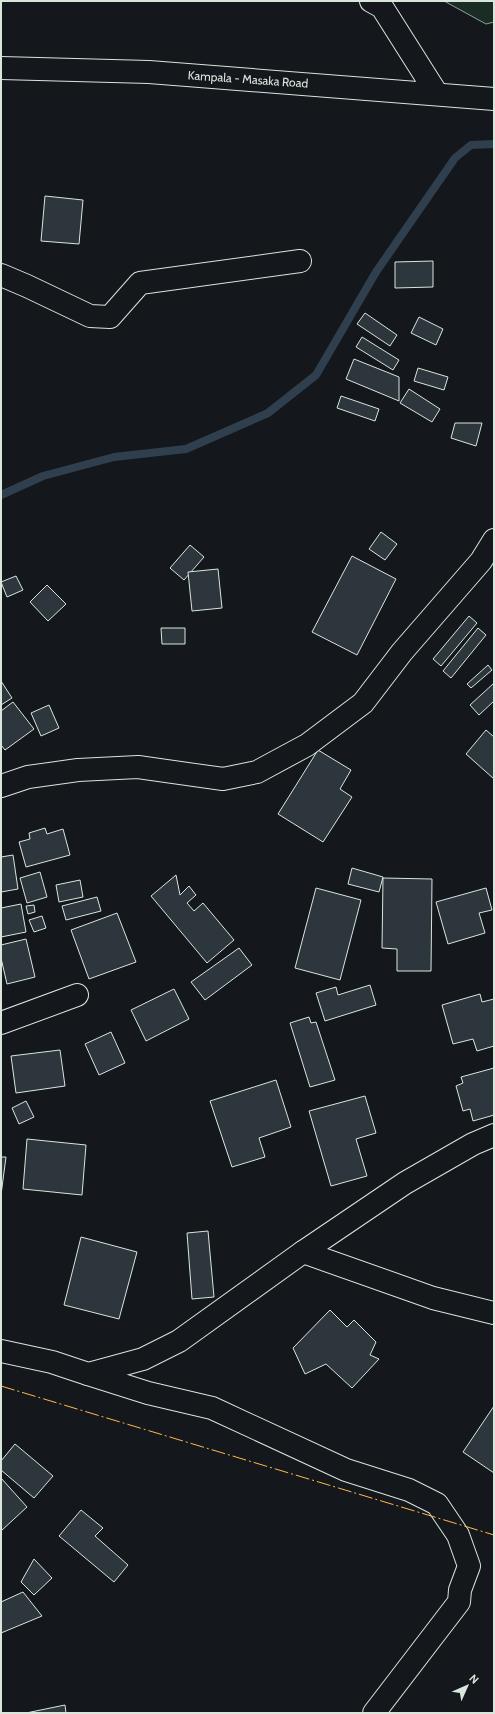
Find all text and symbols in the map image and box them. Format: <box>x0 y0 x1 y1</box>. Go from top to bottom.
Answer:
street label: Kampala - Masaka Road <box>187 67 309 91</box>
north arrow <box>447 1666 487 1706</box>
text: N <box>466 1671 482 1687</box>

